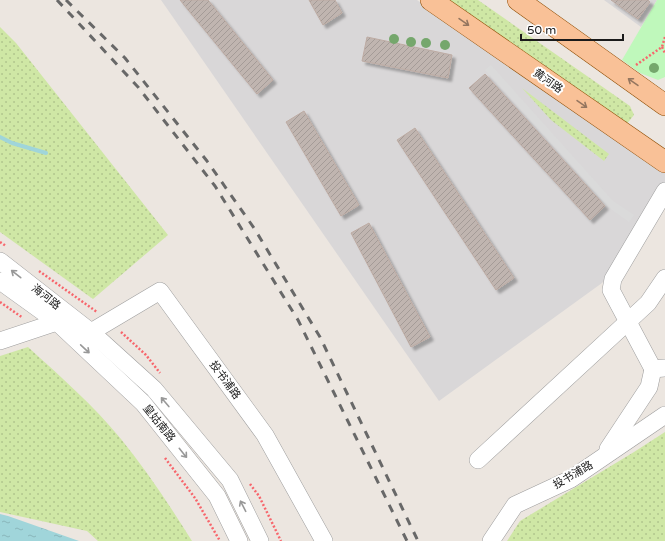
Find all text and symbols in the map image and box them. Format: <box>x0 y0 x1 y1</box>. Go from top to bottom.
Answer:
scale bar <box>521 16 623 42</box>
one-way arrow <box>458 18 469 26</box>
text: 50 m <box>527 23 556 37</box>
street label: 黄河路 <box>531 66 565 96</box>
one-way arrow <box>628 78 639 86</box>
one-way arrow <box>576 100 587 108</box>
one-way arrow <box>11 269 22 278</box>
street label: 海河路 <box>29 282 63 312</box>
one-way arrow <box>80 344 90 353</box>
street label: 投书浦路 <box>207 358 243 402</box>
one-way arrow <box>161 397 170 408</box>
street label: 皇姑南路 <box>140 402 178 444</box>
one-way arrow <box>179 448 188 459</box>
street label: 投书浦路 <box>551 458 595 492</box>
one-way arrow <box>239 500 246 512</box>

